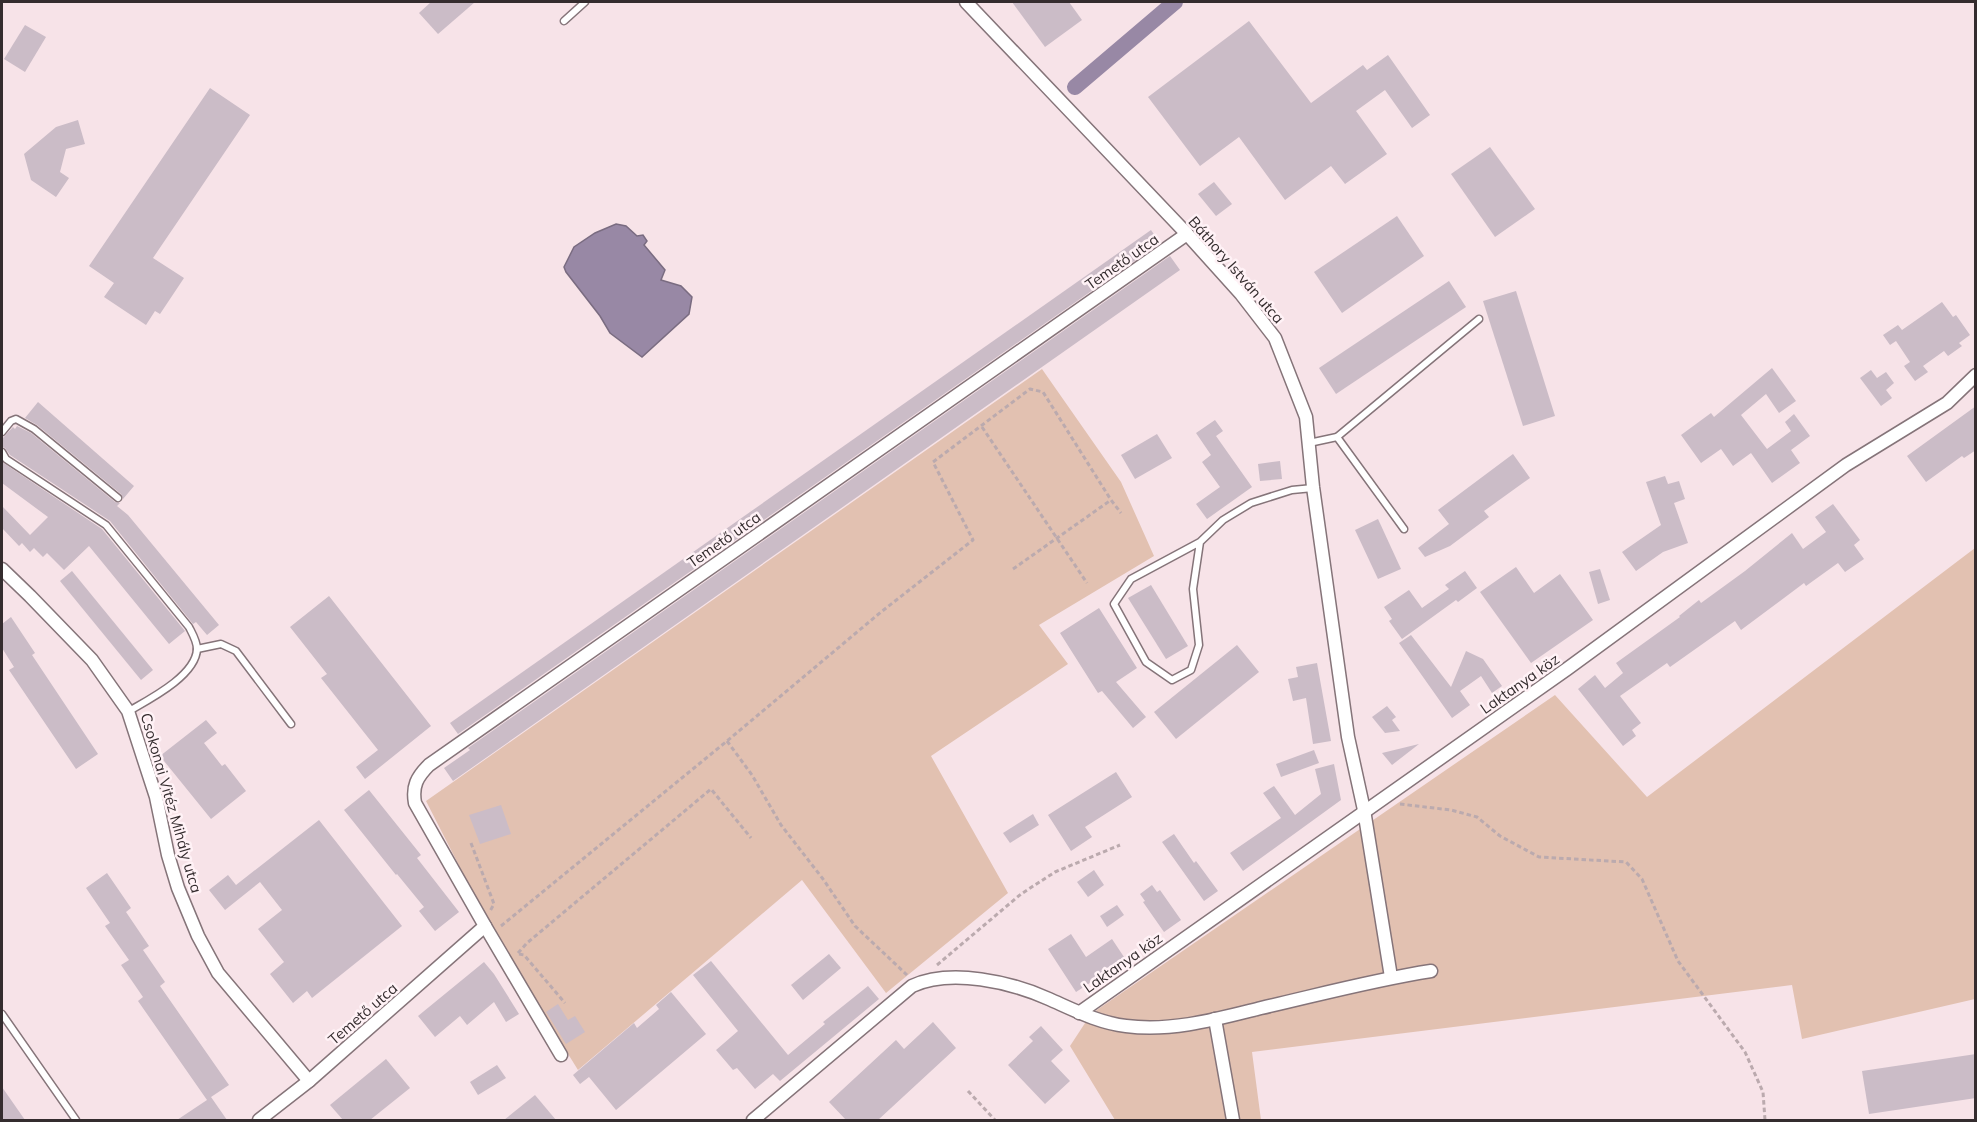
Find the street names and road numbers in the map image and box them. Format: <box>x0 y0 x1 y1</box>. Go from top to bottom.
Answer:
street label: Báthory István utca <box>1185 212 1288 327</box>
street label: Temető utca <box>1081 229 1162 294</box>
street label: Temető utca <box>683 507 764 572</box>
street label: Laktanya köz <box>1477 649 1563 718</box>
street label: Csokonai Vitéz Mihály utca <box>137 711 206 895</box>
street label: Laktanya köz <box>1080 928 1166 997</box>
street label: Temető utca <box>324 978 401 1049</box>

